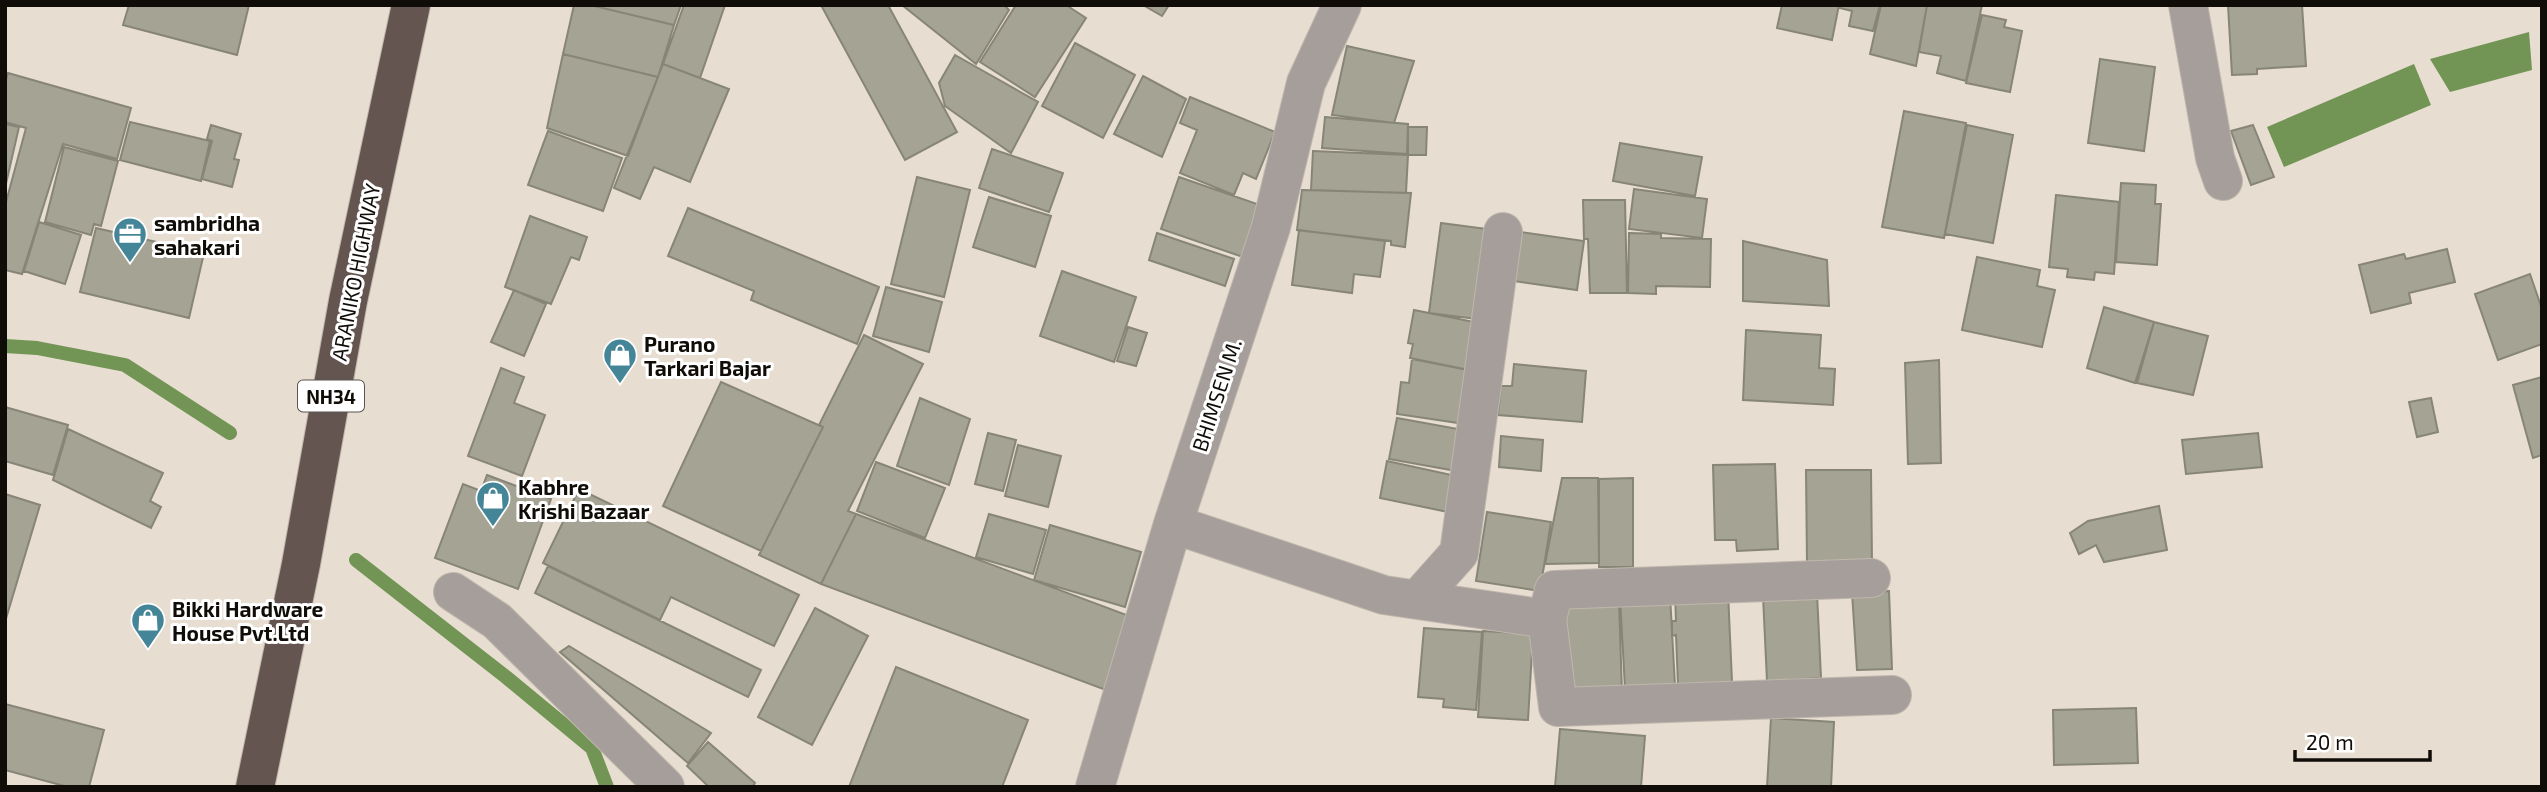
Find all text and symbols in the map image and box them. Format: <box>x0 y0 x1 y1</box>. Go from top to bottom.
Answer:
street label: ARANIKO HIGHWAY <box>326 181 384 363</box>
place label: sambridha sahakari <box>154 210 260 259</box>
office icon: sambridha sahakari <box>111 215 149 264</box>
place label: Purano Tarkari Bajar <box>644 331 771 380</box>
street label: BHIMSEN M. <box>1186 335 1246 455</box>
shop icon: Purano Tarkari Bajar <box>601 336 639 385</box>
road number: NH34 <box>298 380 364 412</box>
place label: Kabhre Krishi Bazaar <box>518 474 650 523</box>
shop icon: Kabhre Krishi Bazaar <box>474 479 512 528</box>
place label: Bikki Hardware House Pvt.Ltd <box>172 596 323 645</box>
shop icon: Bikki Hardware House Pvt.Ltd <box>129 601 167 650</box>
scale bar <box>2295 718 2430 762</box>
text: 20 m <box>2306 729 2354 754</box>

